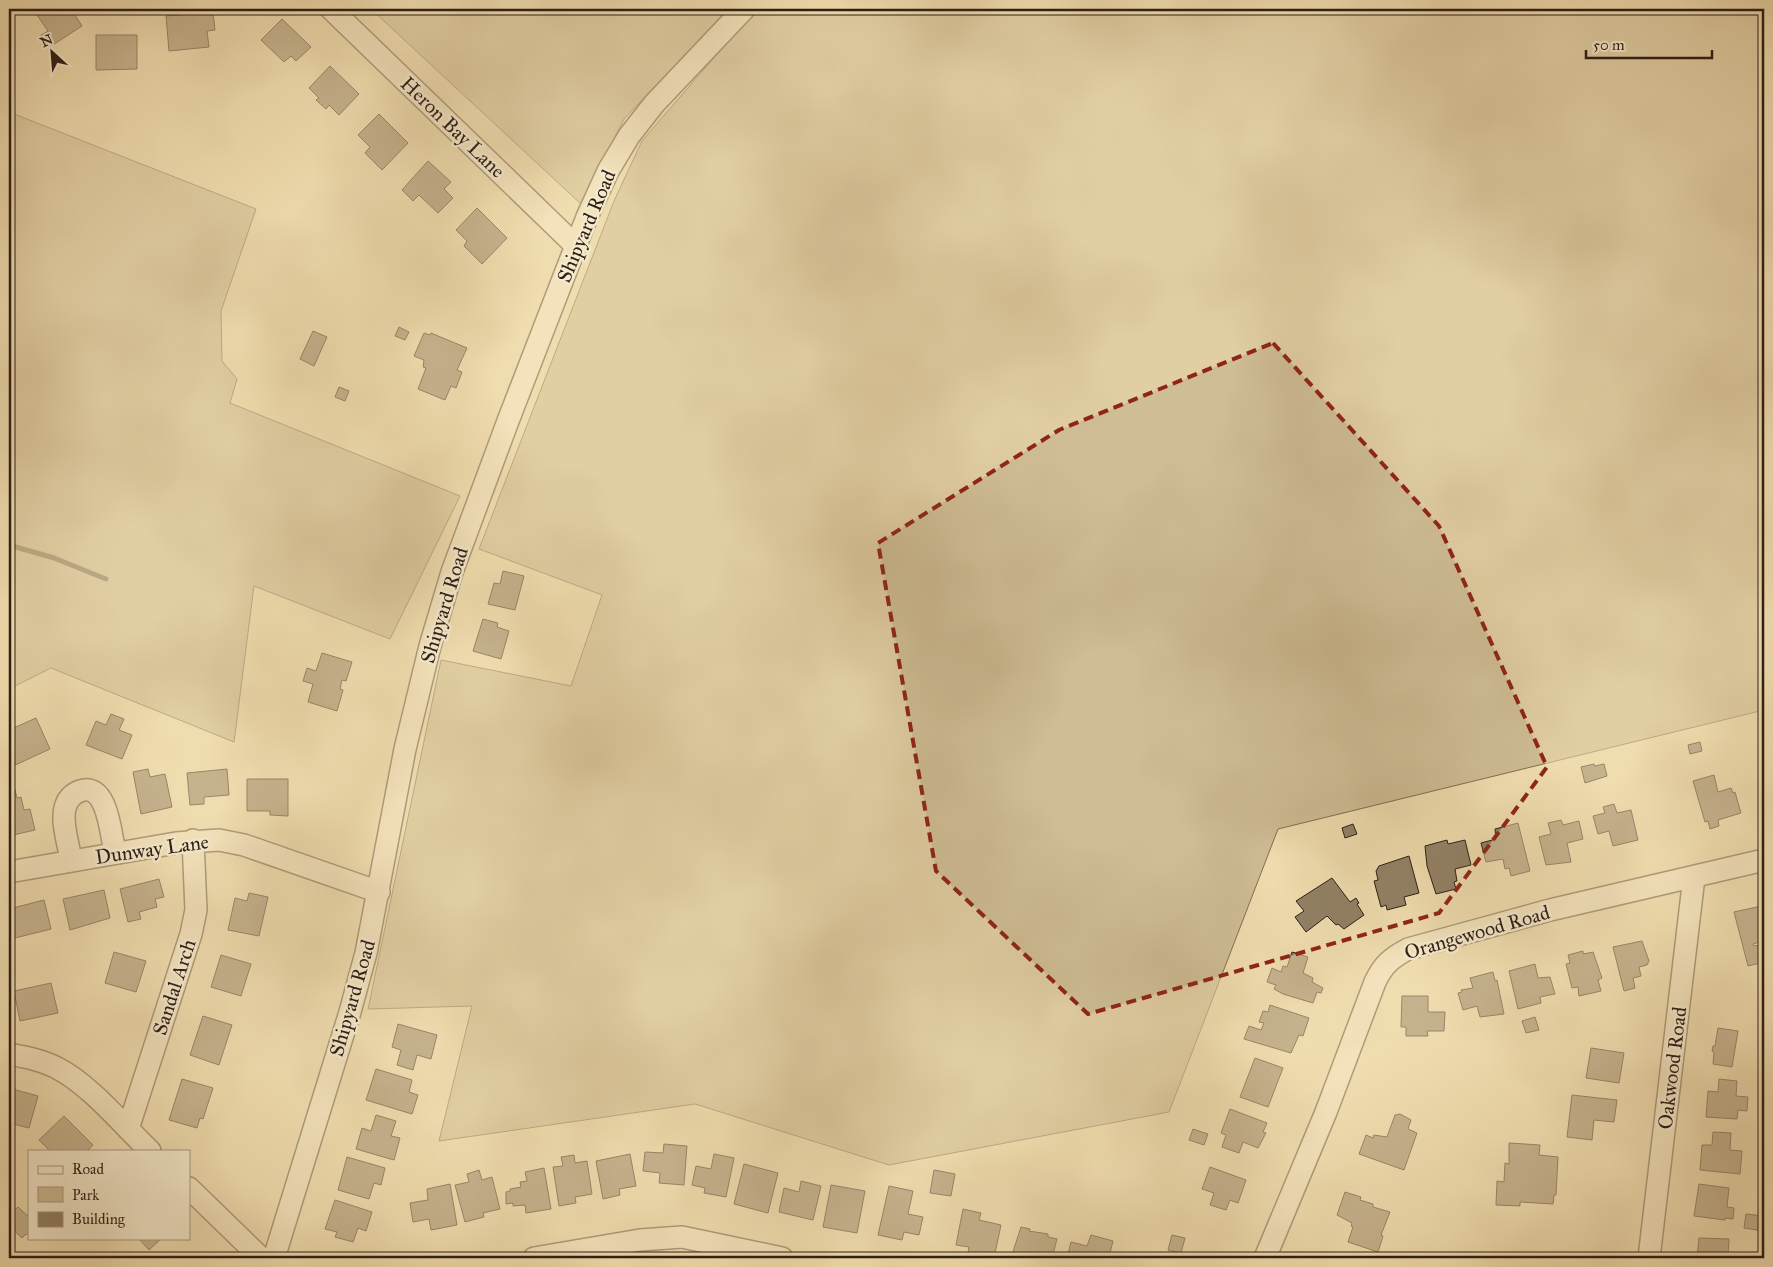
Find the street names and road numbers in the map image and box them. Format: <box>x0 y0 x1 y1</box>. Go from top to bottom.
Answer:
street label: Heron Bay Lane <box>396 71 510 183</box>
street label: Shipyard Road <box>551 166 621 286</box>
street label: Shipyard Road <box>415 544 473 666</box>
street label: Dunway Lane <box>94 829 210 869</box>
street label: Orangewood Road <box>1402 900 1553 965</box>
street label: Sandal Arch <box>147 936 201 1038</box>
street label: Shipyard Road <box>324 937 380 1059</box>
street label: Oakwood Road <box>1653 1005 1691 1131</box>

